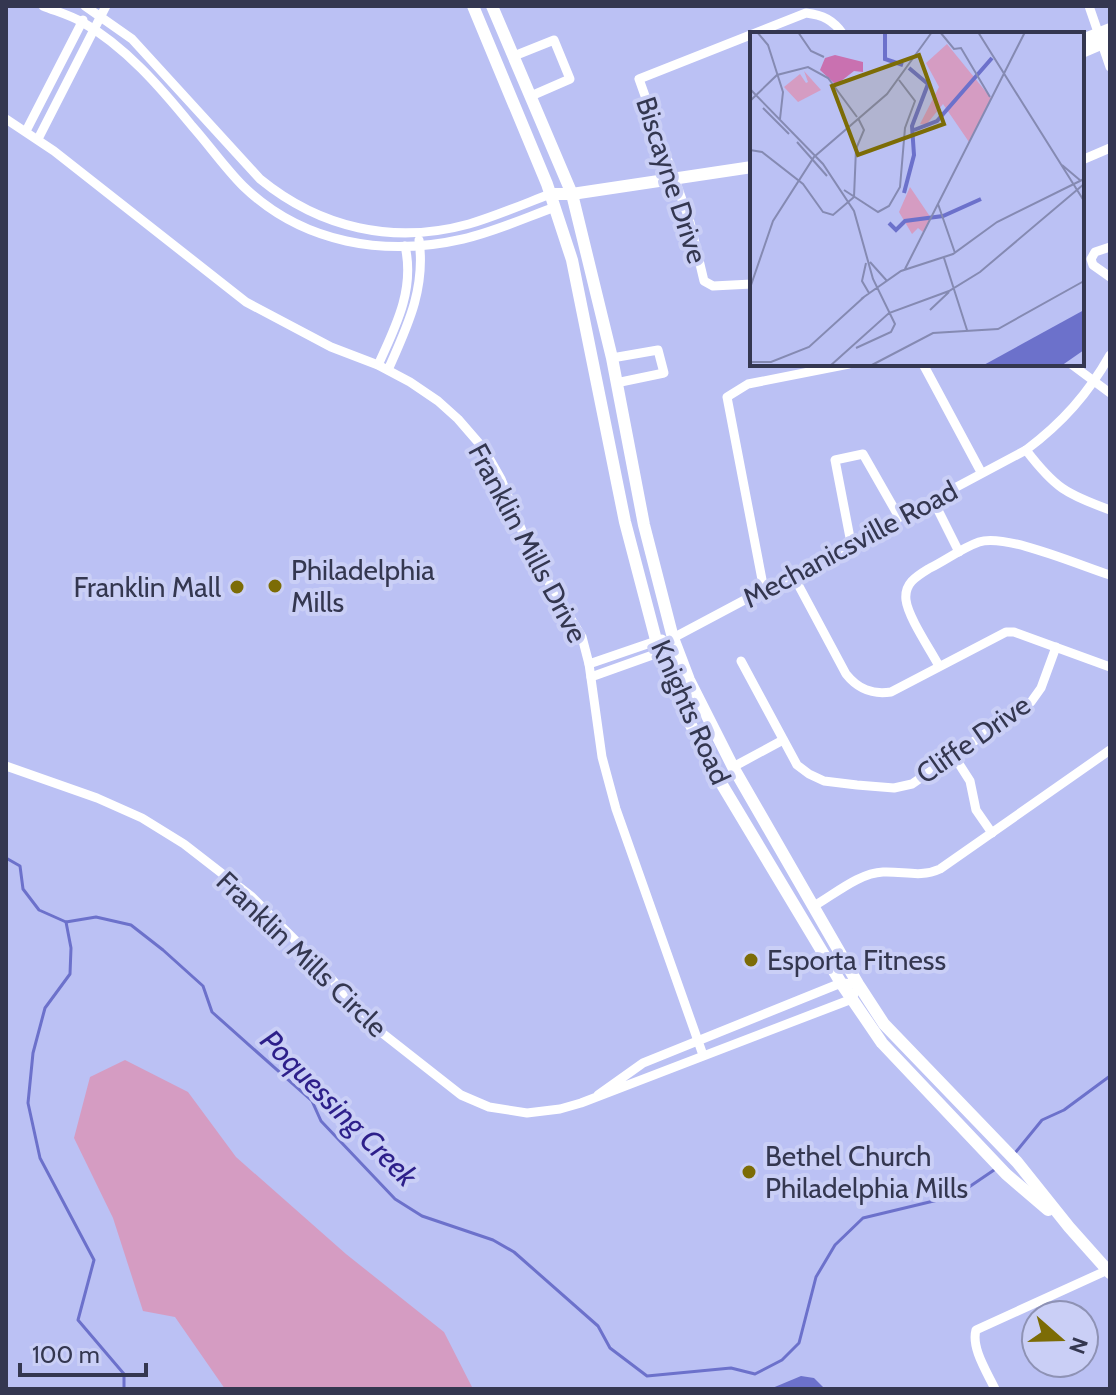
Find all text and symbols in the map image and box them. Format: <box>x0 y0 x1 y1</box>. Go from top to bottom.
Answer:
inset map <box>750 32 1084 366</box>
street label: Biscayne Drive <box>629 93 715 267</box>
street label: Franklin Mills Drive <box>461 438 595 648</box>
street label: Mechanicsville Road <box>737 473 963 615</box>
place label: Philadelphia Mills <box>291 553 435 619</box>
place label: Franklin Mall <box>74 570 221 604</box>
marker: Philadelphia Mills <box>266 577 284 595</box>
marker: Franklin Mall <box>228 578 246 596</box>
street label: Knights Road <box>644 635 738 789</box>
street label: Cliffe Drive <box>909 687 1037 791</box>
street label: Franklin Mills Circle <box>210 864 394 1044</box>
place label: Esporta Fitness <box>767 943 946 977</box>
marker: Esporta Fitness <box>742 951 760 969</box>
water label: Poquessing Creek <box>253 1022 426 1195</box>
place label: Bethel Church Philadelphia Mills <box>765 1139 968 1205</box>
marker: Bethel Church Philadelphia Mills <box>740 1163 758 1181</box>
north arrow <box>1020 1299 1100 1379</box>
scale bar <box>20 1327 146 1377</box>
text: N <box>1063 1334 1094 1358</box>
text: 100 m <box>32 1340 100 1369</box>

